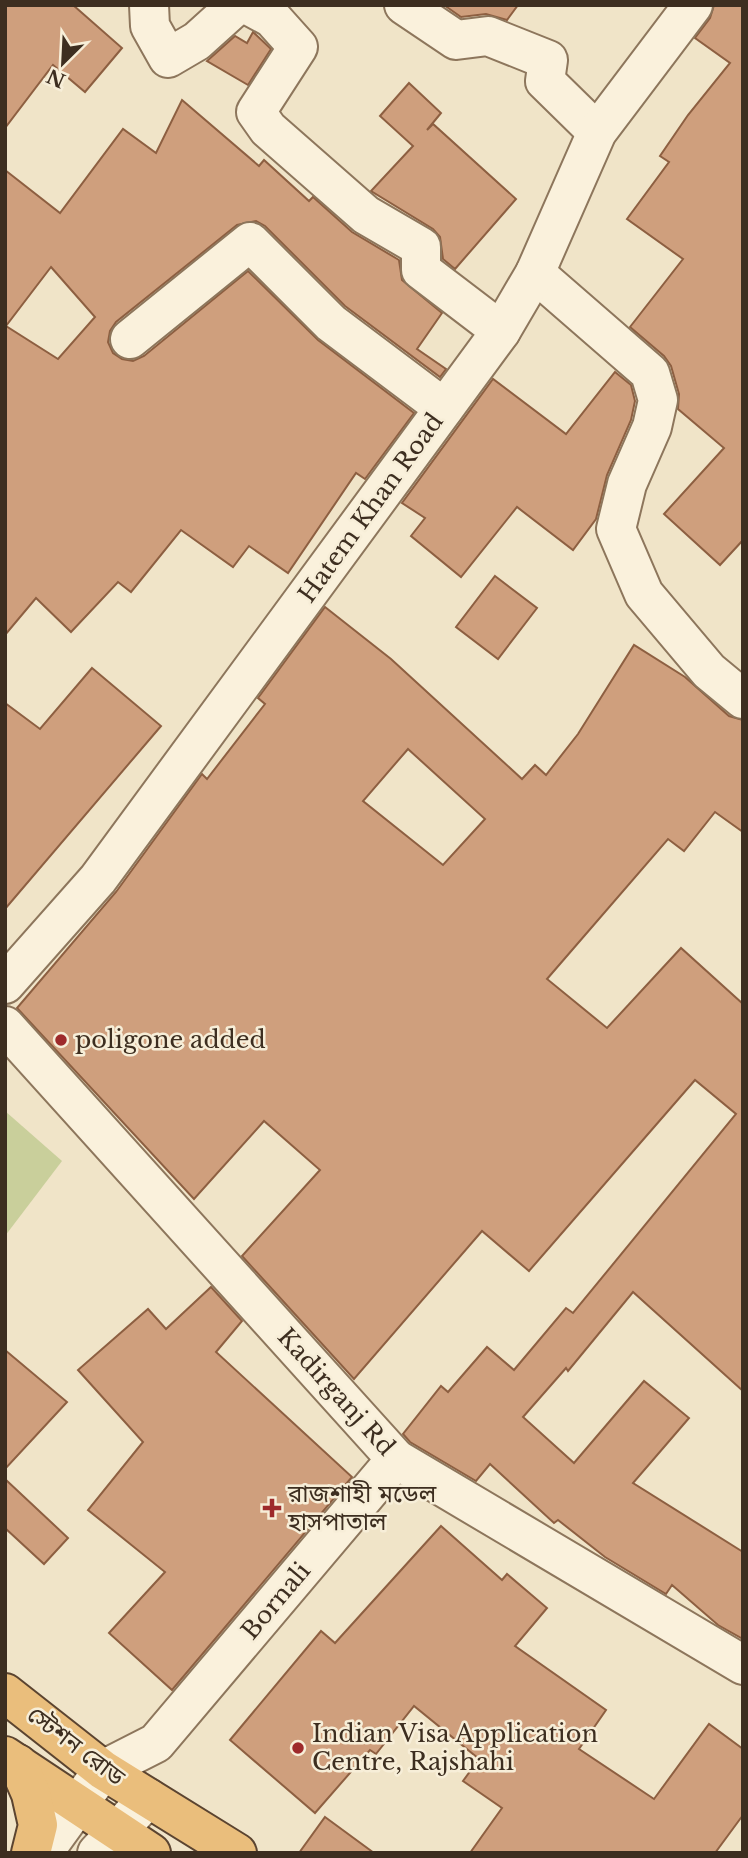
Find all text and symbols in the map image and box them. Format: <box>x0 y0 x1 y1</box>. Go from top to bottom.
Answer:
north arrow <box>28 28 98 98</box>
text: N <box>43 64 69 92</box>
street label: Hatem Khan Road <box>292 407 449 608</box>
place label: poligone added <box>75 1025 266 1054</box>
marker: poligone added <box>53 1032 69 1048</box>
street label: Kadirganj Rd <box>272 1322 401 1461</box>
place label: রাজশাহী মডেল হাসপাতাল <box>287 1479 437 1536</box>
marker: রাজশাহী মডেল হাসপাতাল <box>262 1498 282 1518</box>
street label: Bornali <box>235 1556 316 1645</box>
street label: স্টেশন রোড <box>22 1700 131 1792</box>
place label: Indian Visa Application Centre, Rajshahi <box>312 1719 598 1776</box>
marker: Indian Visa Application Centre, Rajshahi <box>290 1740 306 1756</box>

